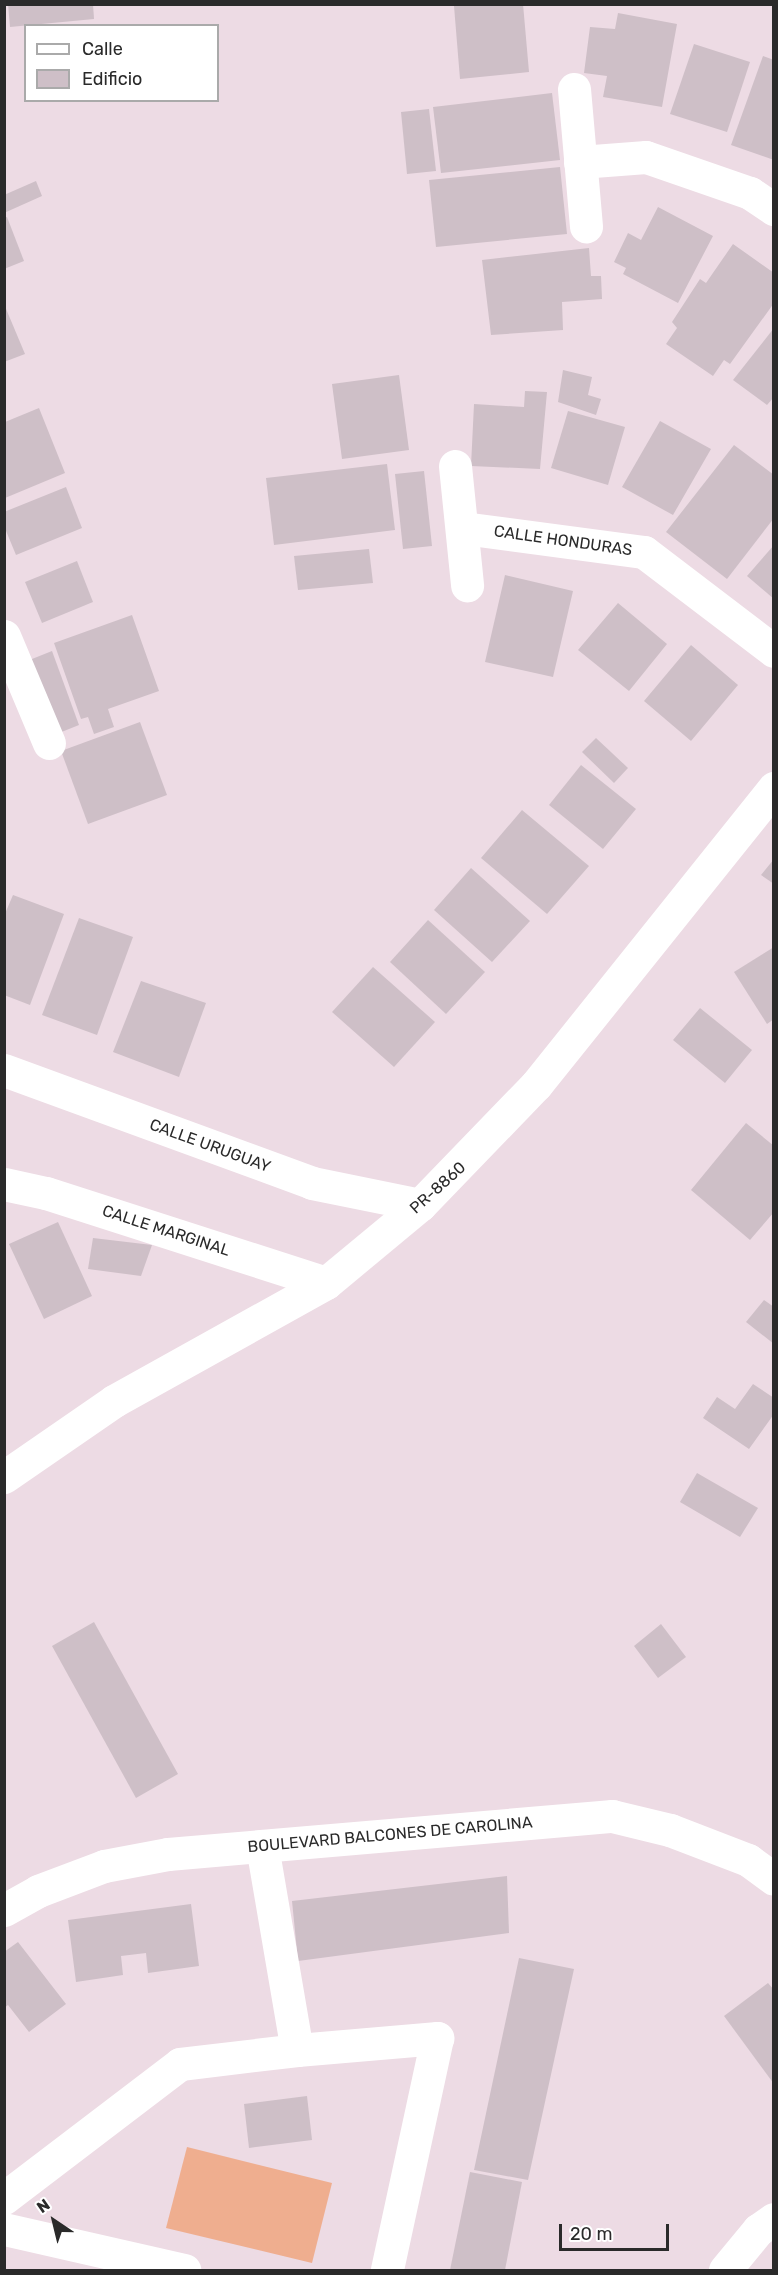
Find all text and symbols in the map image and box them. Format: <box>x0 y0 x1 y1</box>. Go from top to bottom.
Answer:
legend <box>24 24 219 102</box>
text: Calle <box>82 38 123 60</box>
text: Edificio <box>82 68 142 90</box>
street label: CALLE HONDURAS <box>493 522 633 560</box>
street label: CALLE URUGUAY <box>147 1115 273 1177</box>
street label: PR-8860 <box>406 1158 470 1218</box>
street label: CALLE MARGINAL <box>100 1201 232 1261</box>
street label: BOULEVARD BALCONES DE CAROLINA <box>247 1813 533 1857</box>
north arrow <box>24 2191 84 2251</box>
text: N <box>33 2195 54 2217</box>
scale bar <box>562 2212 672 2250</box>
text: 20 m <box>570 2223 612 2245</box>

